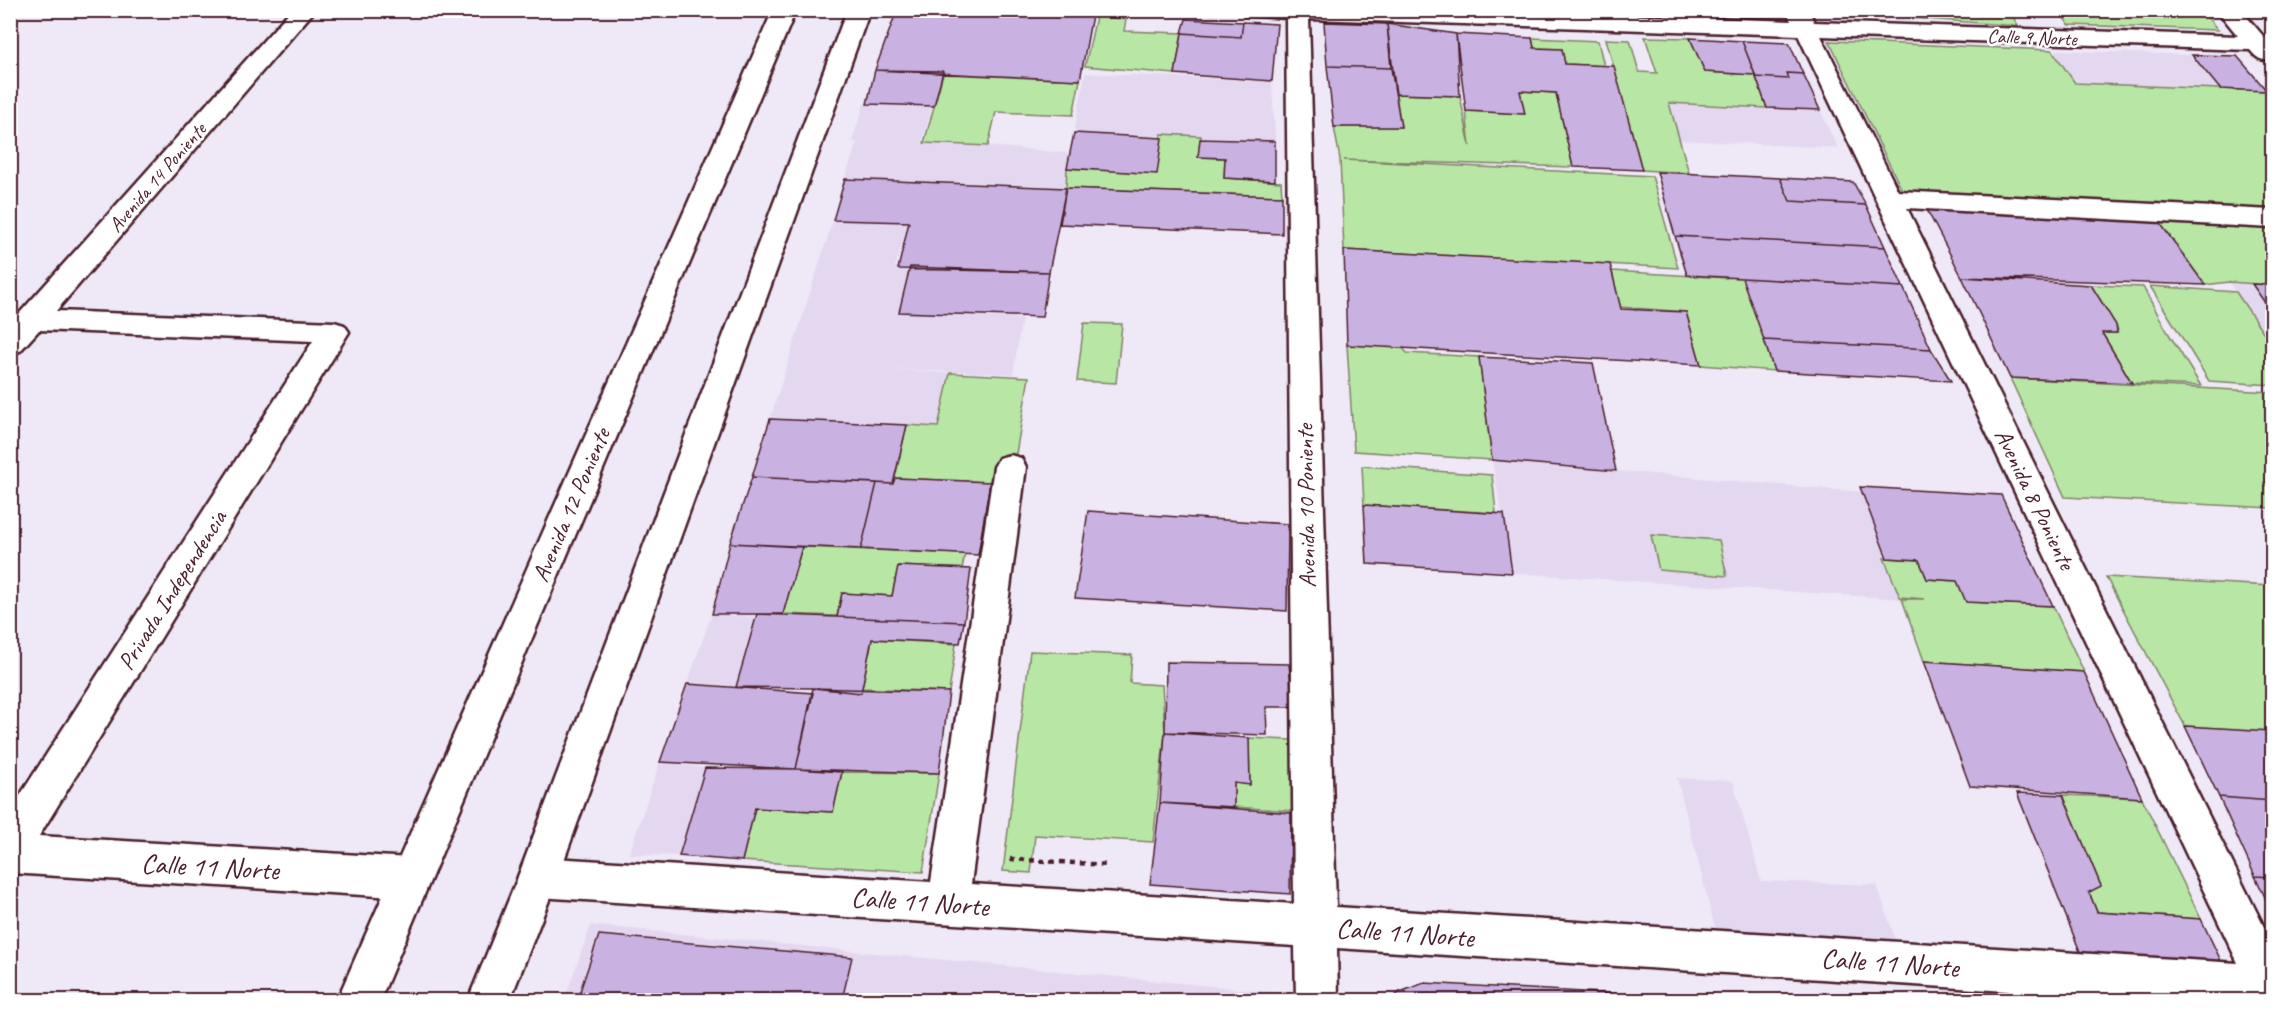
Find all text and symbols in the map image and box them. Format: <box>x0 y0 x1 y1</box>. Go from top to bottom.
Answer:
street label: Calle 9 Norte <box>1987 23 2079 52</box>
street label: Avenida 14 Poniente <box>103 116 213 237</box>
street label: Avenida 12 Poniente <box>525 422 618 586</box>
street label: Avenida 10 Poniente <box>1290 422 1322 588</box>
street label: Avenida 8 Poniente <box>1988 424 2083 576</box>
street label: Privada Independencia <box>111 503 234 675</box>
street label: Calle 11 Norte <box>140 845 282 888</box>
street label: Calle 11 Norte <box>850 879 992 924</box>
street label: Calle 11 Norte <box>1335 910 1477 955</box>
street label: Calle 11 Norte <box>1820 940 1962 985</box>

